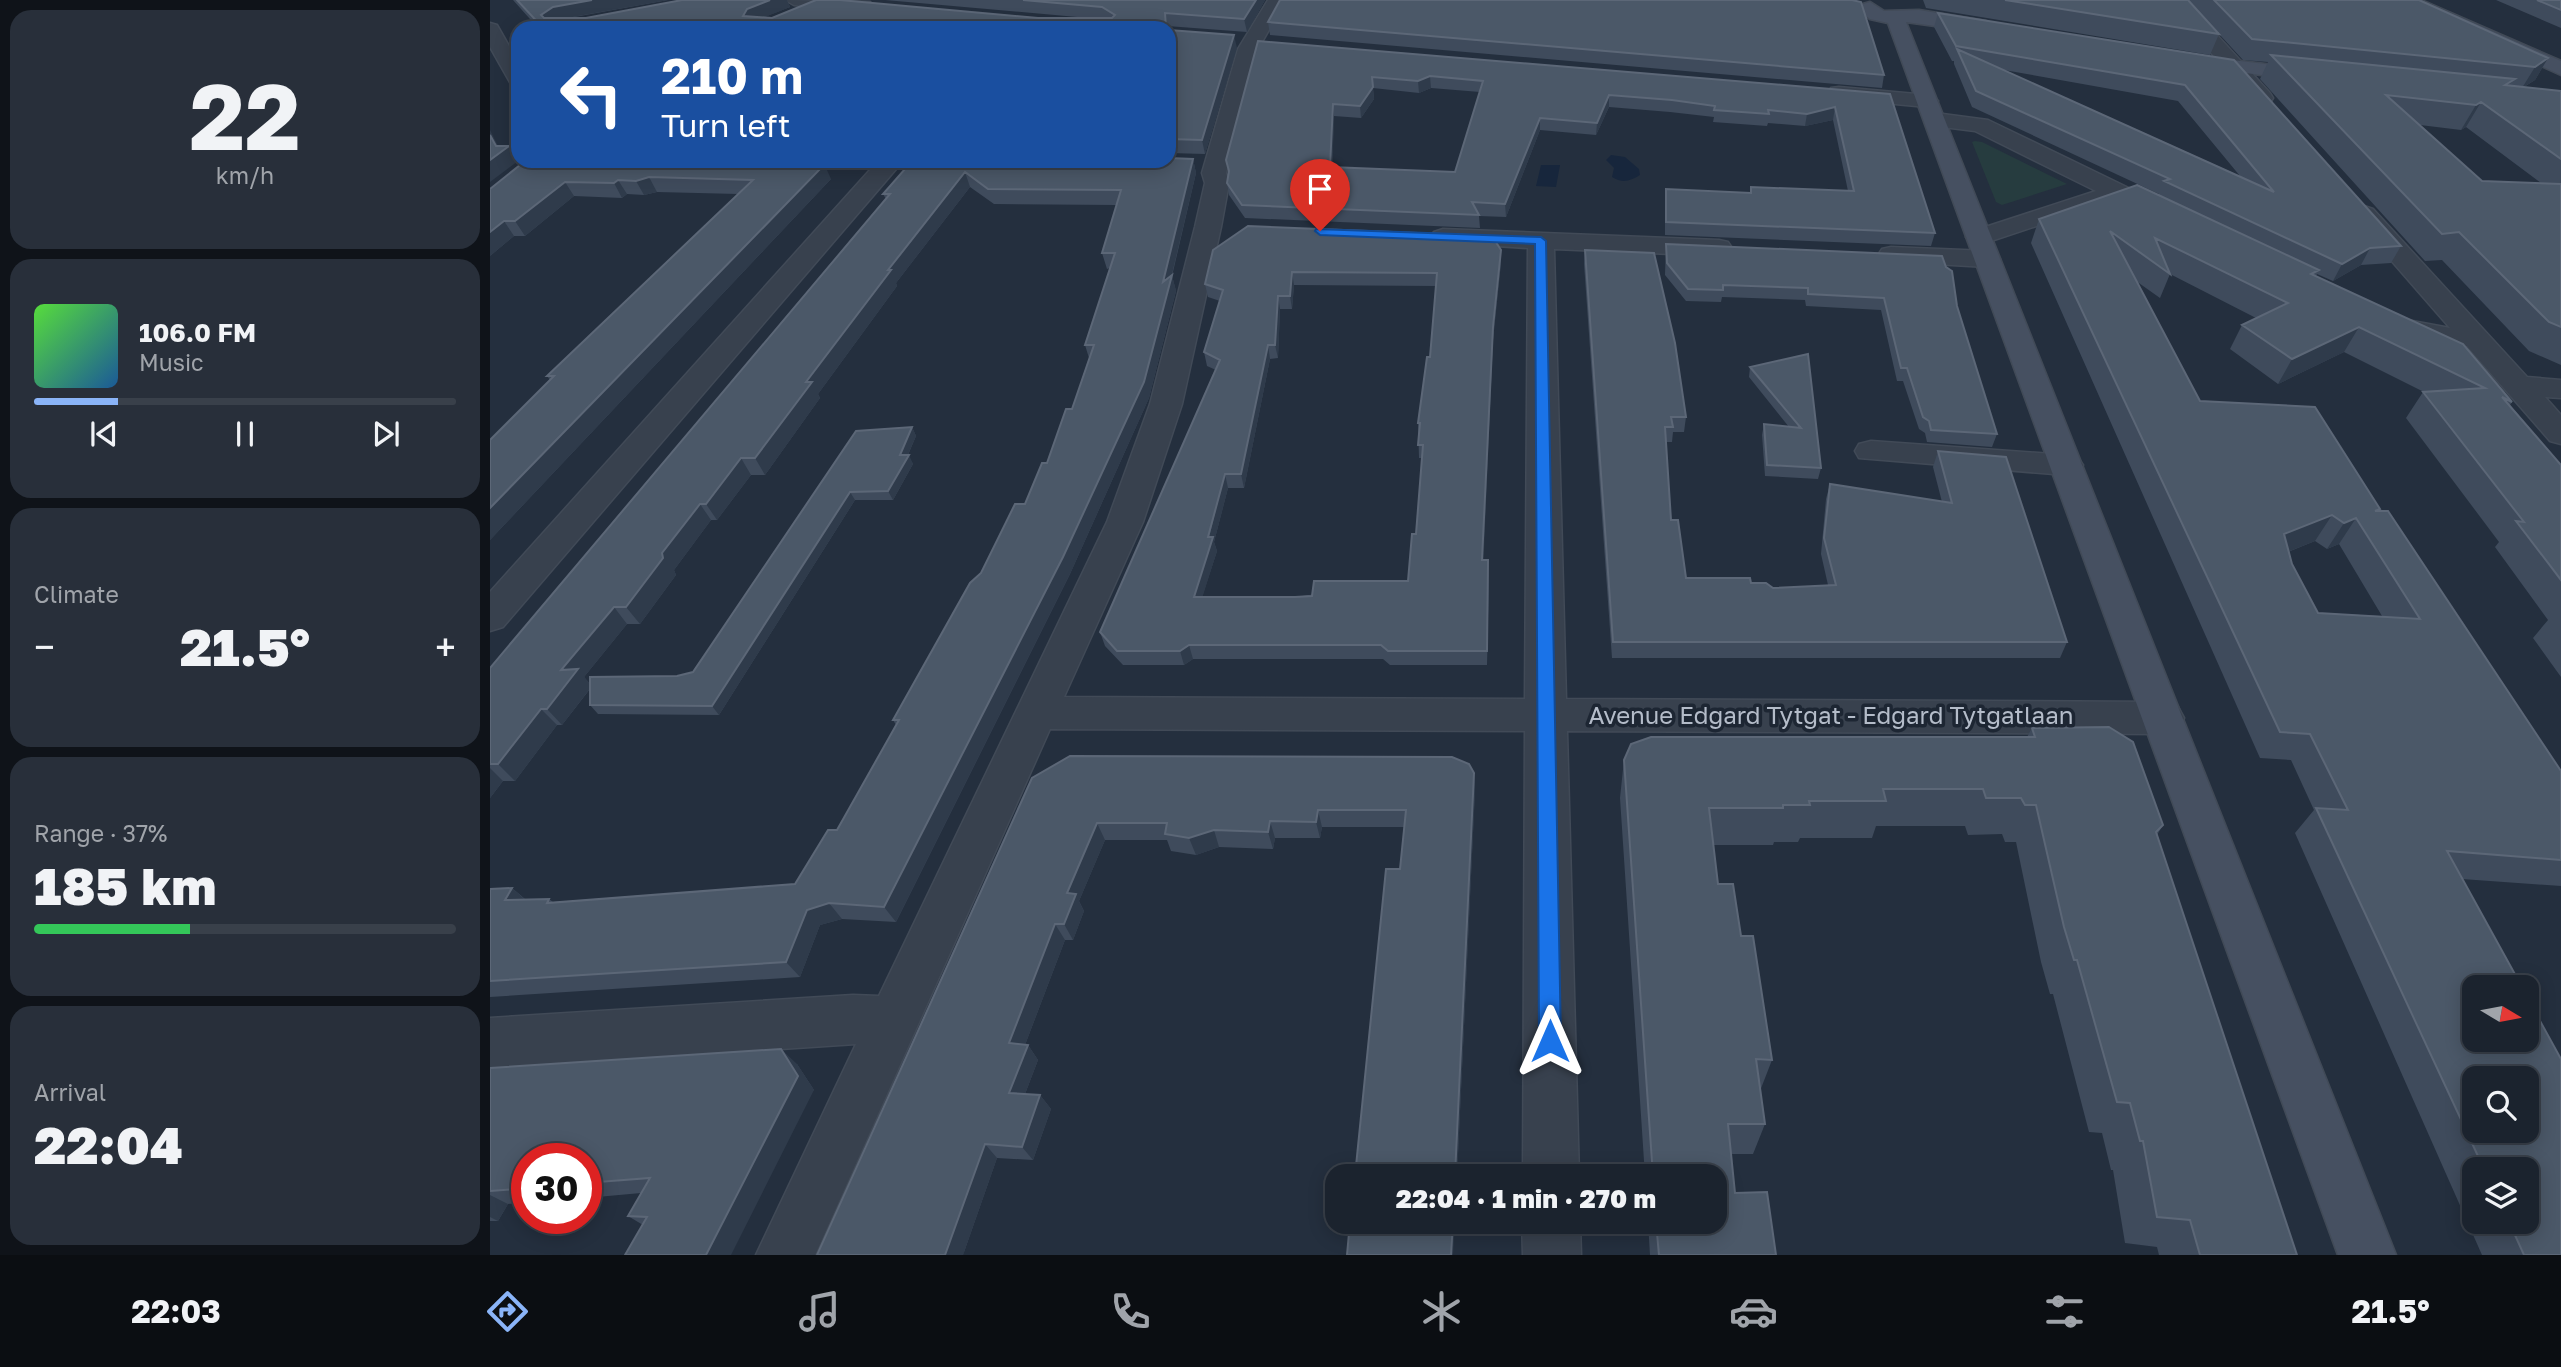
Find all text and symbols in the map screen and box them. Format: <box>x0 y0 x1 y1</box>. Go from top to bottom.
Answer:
text: 210 m <box>661 46 803 105</box>
icon: left <box>546 49 637 140</box>
text: 22 <box>189 61 301 170</box>
text: Turn left <box>661 106 790 144</box>
pin <box>1290 159 1350 231</box>
text: km/h <box>216 161 274 189</box>
icon: arrive <box>1301 170 1339 208</box>
text: 106.0 FM <box>139 317 256 348</box>
text: Music <box>139 348 204 376</box>
icon: previous <box>85 415 123 453</box>
icon: pause <box>226 415 264 453</box>
icon: next <box>367 415 405 453</box>
text: Climate <box>34 580 119 608</box>
text: 21.5° <box>180 615 310 677</box>
text: − <box>34 624 55 669</box>
text: + <box>435 624 456 669</box>
street label: Avenue Edgard Tytgat - Edgard Tytgatlaan <box>1589 700 2073 729</box>
text: Range · 37% <box>34 819 167 847</box>
text: 185 km <box>34 854 217 916</box>
north arrow <box>2462 975 2539 1052</box>
map controls <box>2462 975 2539 1234</box>
position arrow <box>1513 1004 1587 1078</box>
button: search <box>2462 1066 2539 1143</box>
text: Arrival <box>34 1078 106 1106</box>
text: 22:04 <box>34 1113 183 1175</box>
speed limit sign: 30 <box>511 1143 602 1234</box>
button: layers <box>2462 1157 2539 1234</box>
text: 22:04 · 1 min · 270 m <box>1396 1183 1656 1214</box>
icon: directions <box>483 1287 532 1336</box>
icon: music <box>795 1287 844 1336</box>
icon: phone <box>1106 1287 1155 1336</box>
icon: climate <box>1417 1287 1466 1336</box>
icon: car <box>1729 1287 1778 1336</box>
icon: filters <box>2040 1287 2089 1336</box>
text: 22:03 <box>131 1292 221 1330</box>
text: 21.5° <box>2352 1292 2430 1330</box>

